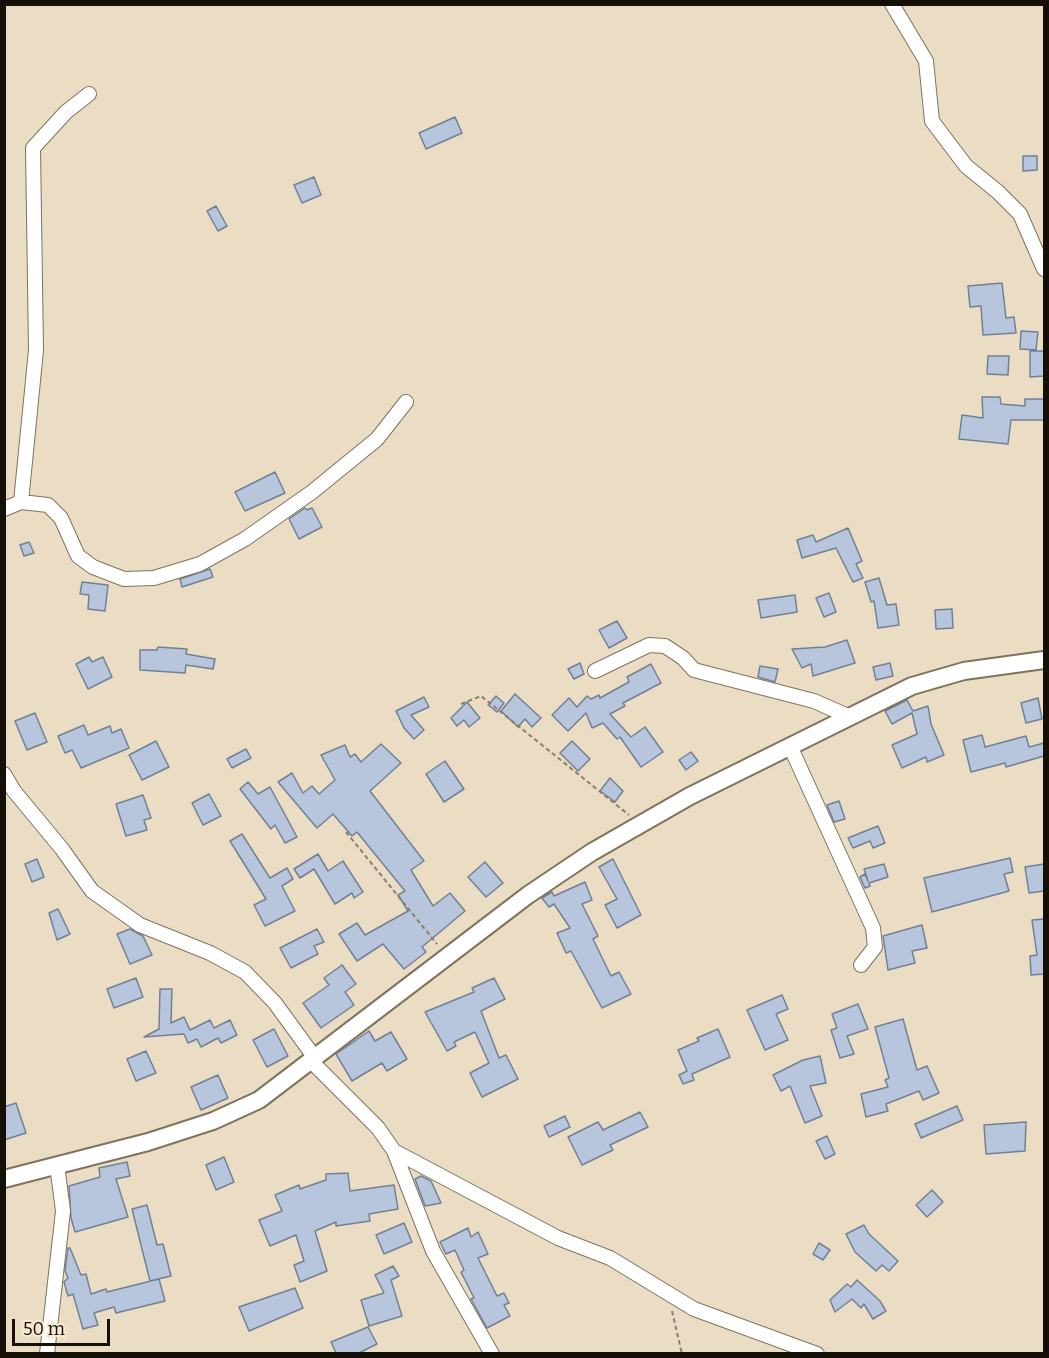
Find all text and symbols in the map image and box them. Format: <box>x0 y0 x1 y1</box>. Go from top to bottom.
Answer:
scale bar <box>15 1307 112 1345</box>
text: 50 m <box>23 1318 65 1340</box>

